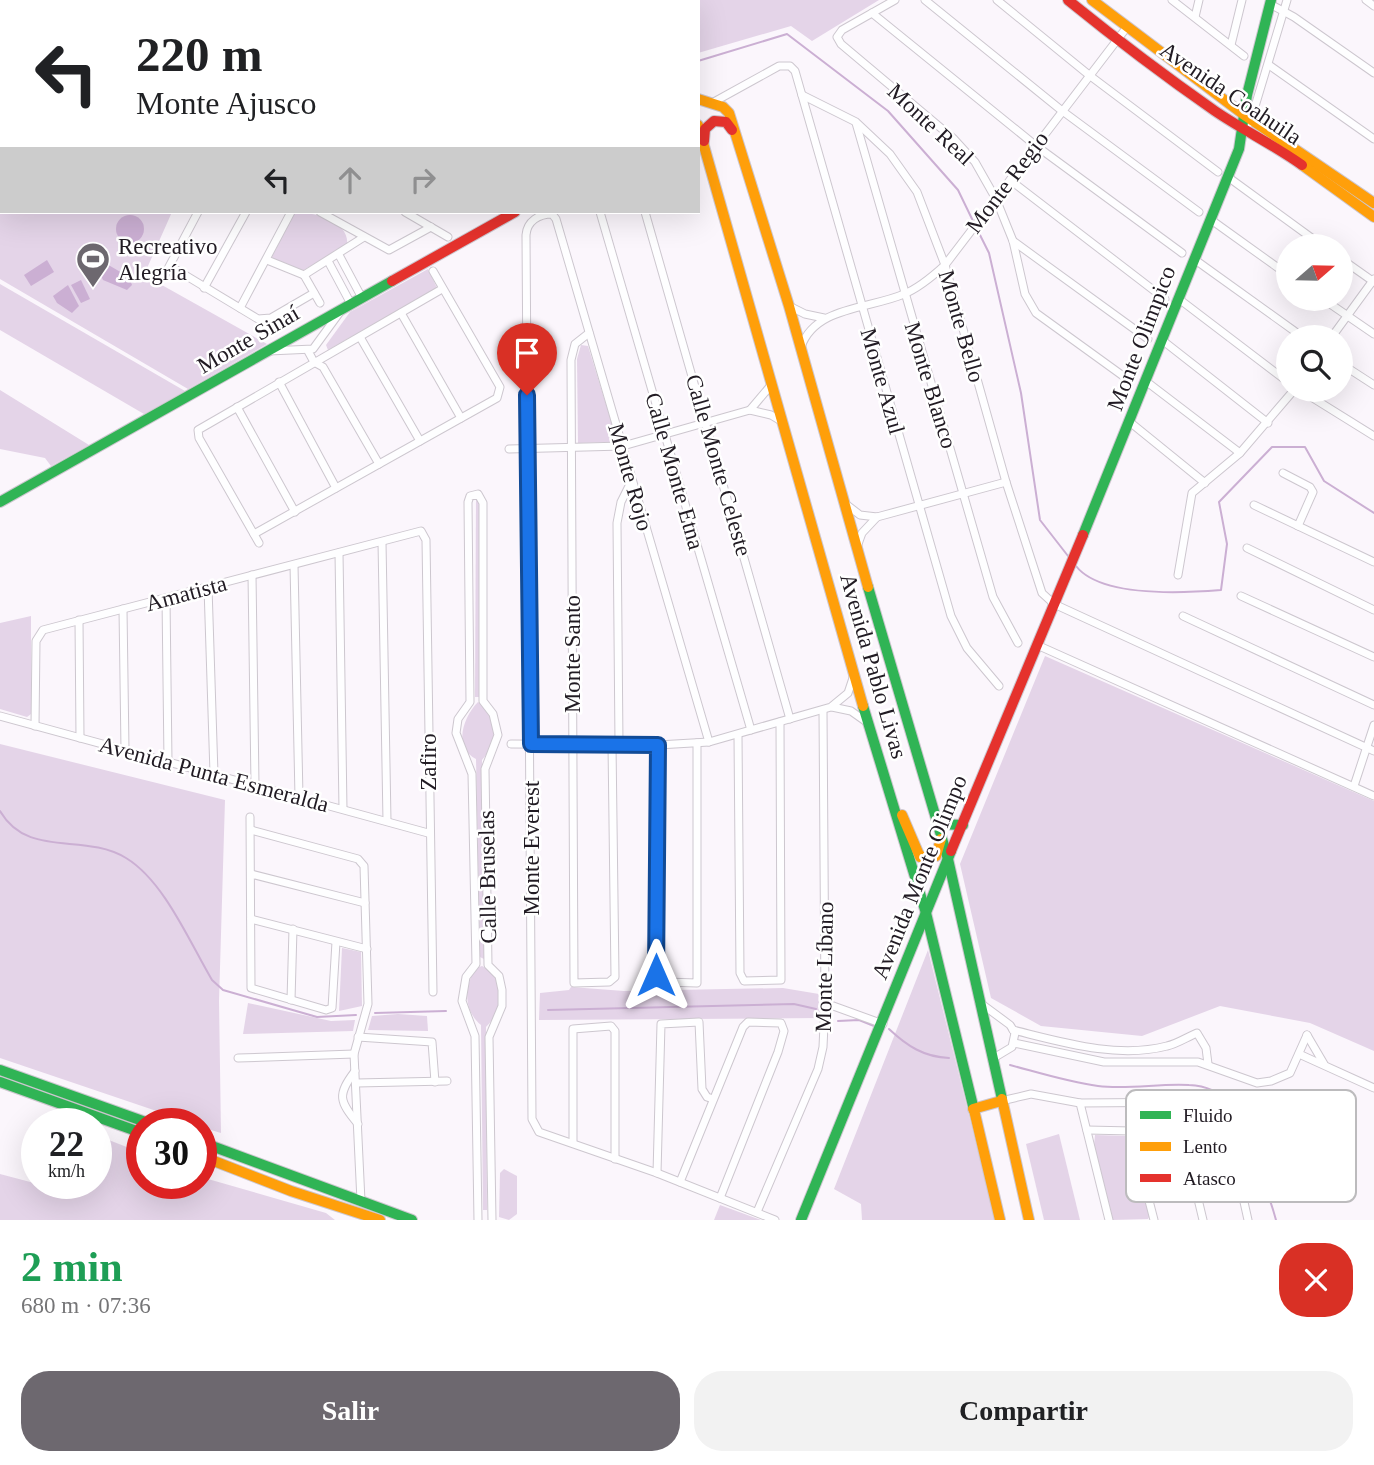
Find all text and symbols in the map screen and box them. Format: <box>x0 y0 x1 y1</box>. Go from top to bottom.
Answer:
text: 220 m <box>136 27 263 82</box>
icon: left <box>21 28 112 119</box>
street label: Avenida Coahuila <box>1155 37 1306 150</box>
street label: Monte Real <box>883 78 979 170</box>
text: Monte Ajusco <box>136 85 316 121</box>
street label: Monte Regio <box>961 127 1054 238</box>
icon: left <box>258 161 296 199</box>
icon: ahead <box>331 161 369 199</box>
icon: right <box>404 161 442 199</box>
place label: Recreativo Alegría <box>118 234 218 285</box>
north arrow <box>1276 234 1353 312</box>
map controls <box>1276 234 1353 402</box>
sports icon: Recreativo Alegría <box>74 240 112 289</box>
street label: Monte Olimpico <box>1102 262 1180 414</box>
street label: Monte Bello <box>934 267 989 385</box>
street label: Monte Sinaí <box>193 300 304 379</box>
street label: Monte Blanco <box>899 319 962 451</box>
pin <box>497 323 557 395</box>
street label: Monte Azul <box>855 325 910 437</box>
button: search <box>1276 325 1353 402</box>
icon: arrive <box>508 334 546 372</box>
street label: Calle Monte Celeste <box>681 371 756 559</box>
street label: Calle Monte Etna <box>640 390 709 553</box>
street label: Monte Rojo <box>603 421 658 534</box>
street label: Amatista <box>143 571 229 616</box>
street label: Avenida Pablo Livas <box>835 571 912 762</box>
street label: Monte Santo <box>560 595 585 713</box>
street label: Avenida Punta Esmeralda <box>96 732 332 817</box>
street label: Zafiro <box>416 733 441 791</box>
street label: Avenida Monte Olimpo <box>867 771 972 983</box>
street label: Monte Everest <box>519 780 544 915</box>
street label: Calle Bruselas <box>474 810 501 944</box>
street label: Monte Líbano <box>811 901 838 1033</box>
position arrow <box>619 938 693 1012</box>
legend <box>1126 1090 1356 1202</box>
text: Fluido <box>1183 1105 1233 1126</box>
speed limit sign: 30 <box>126 1108 217 1199</box>
text: 22 <box>49 1125 84 1164</box>
text: Lento <box>1183 1136 1227 1157</box>
text: km/h <box>48 1161 85 1181</box>
text: Atasco <box>1183 1168 1236 1189</box>
button: close <box>1279 1243 1353 1317</box>
text: 2 min <box>21 1244 123 1290</box>
text: 680 m · 07:36 <box>21 1293 151 1318</box>
button: Salir <box>21 1371 680 1451</box>
button: Compartir <box>694 1371 1353 1451</box>

